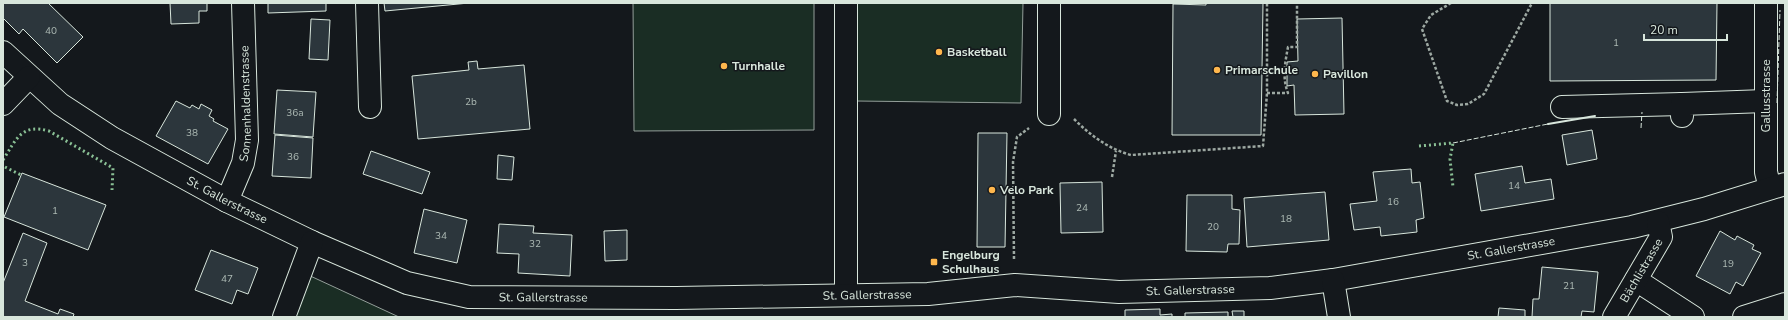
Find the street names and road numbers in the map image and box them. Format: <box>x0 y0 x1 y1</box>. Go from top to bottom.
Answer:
street label: Sonnenhaldenstrasse <box>235 45 255 163</box>
street label: Gallusstrasse <box>1758 59 1774 133</box>
street label: St. Gallerstrasse <box>184 172 270 227</box>
street label: St. Gallerstrasse <box>1466 233 1556 264</box>
street label: Bächlistrasse <box>1616 235 1666 305</box>
street label: St. Gallerstrasse <box>1146 281 1235 299</box>
street label: St. Gallerstrasse <box>823 286 912 304</box>
street label: St. Gallerstrasse <box>499 289 588 306</box>

